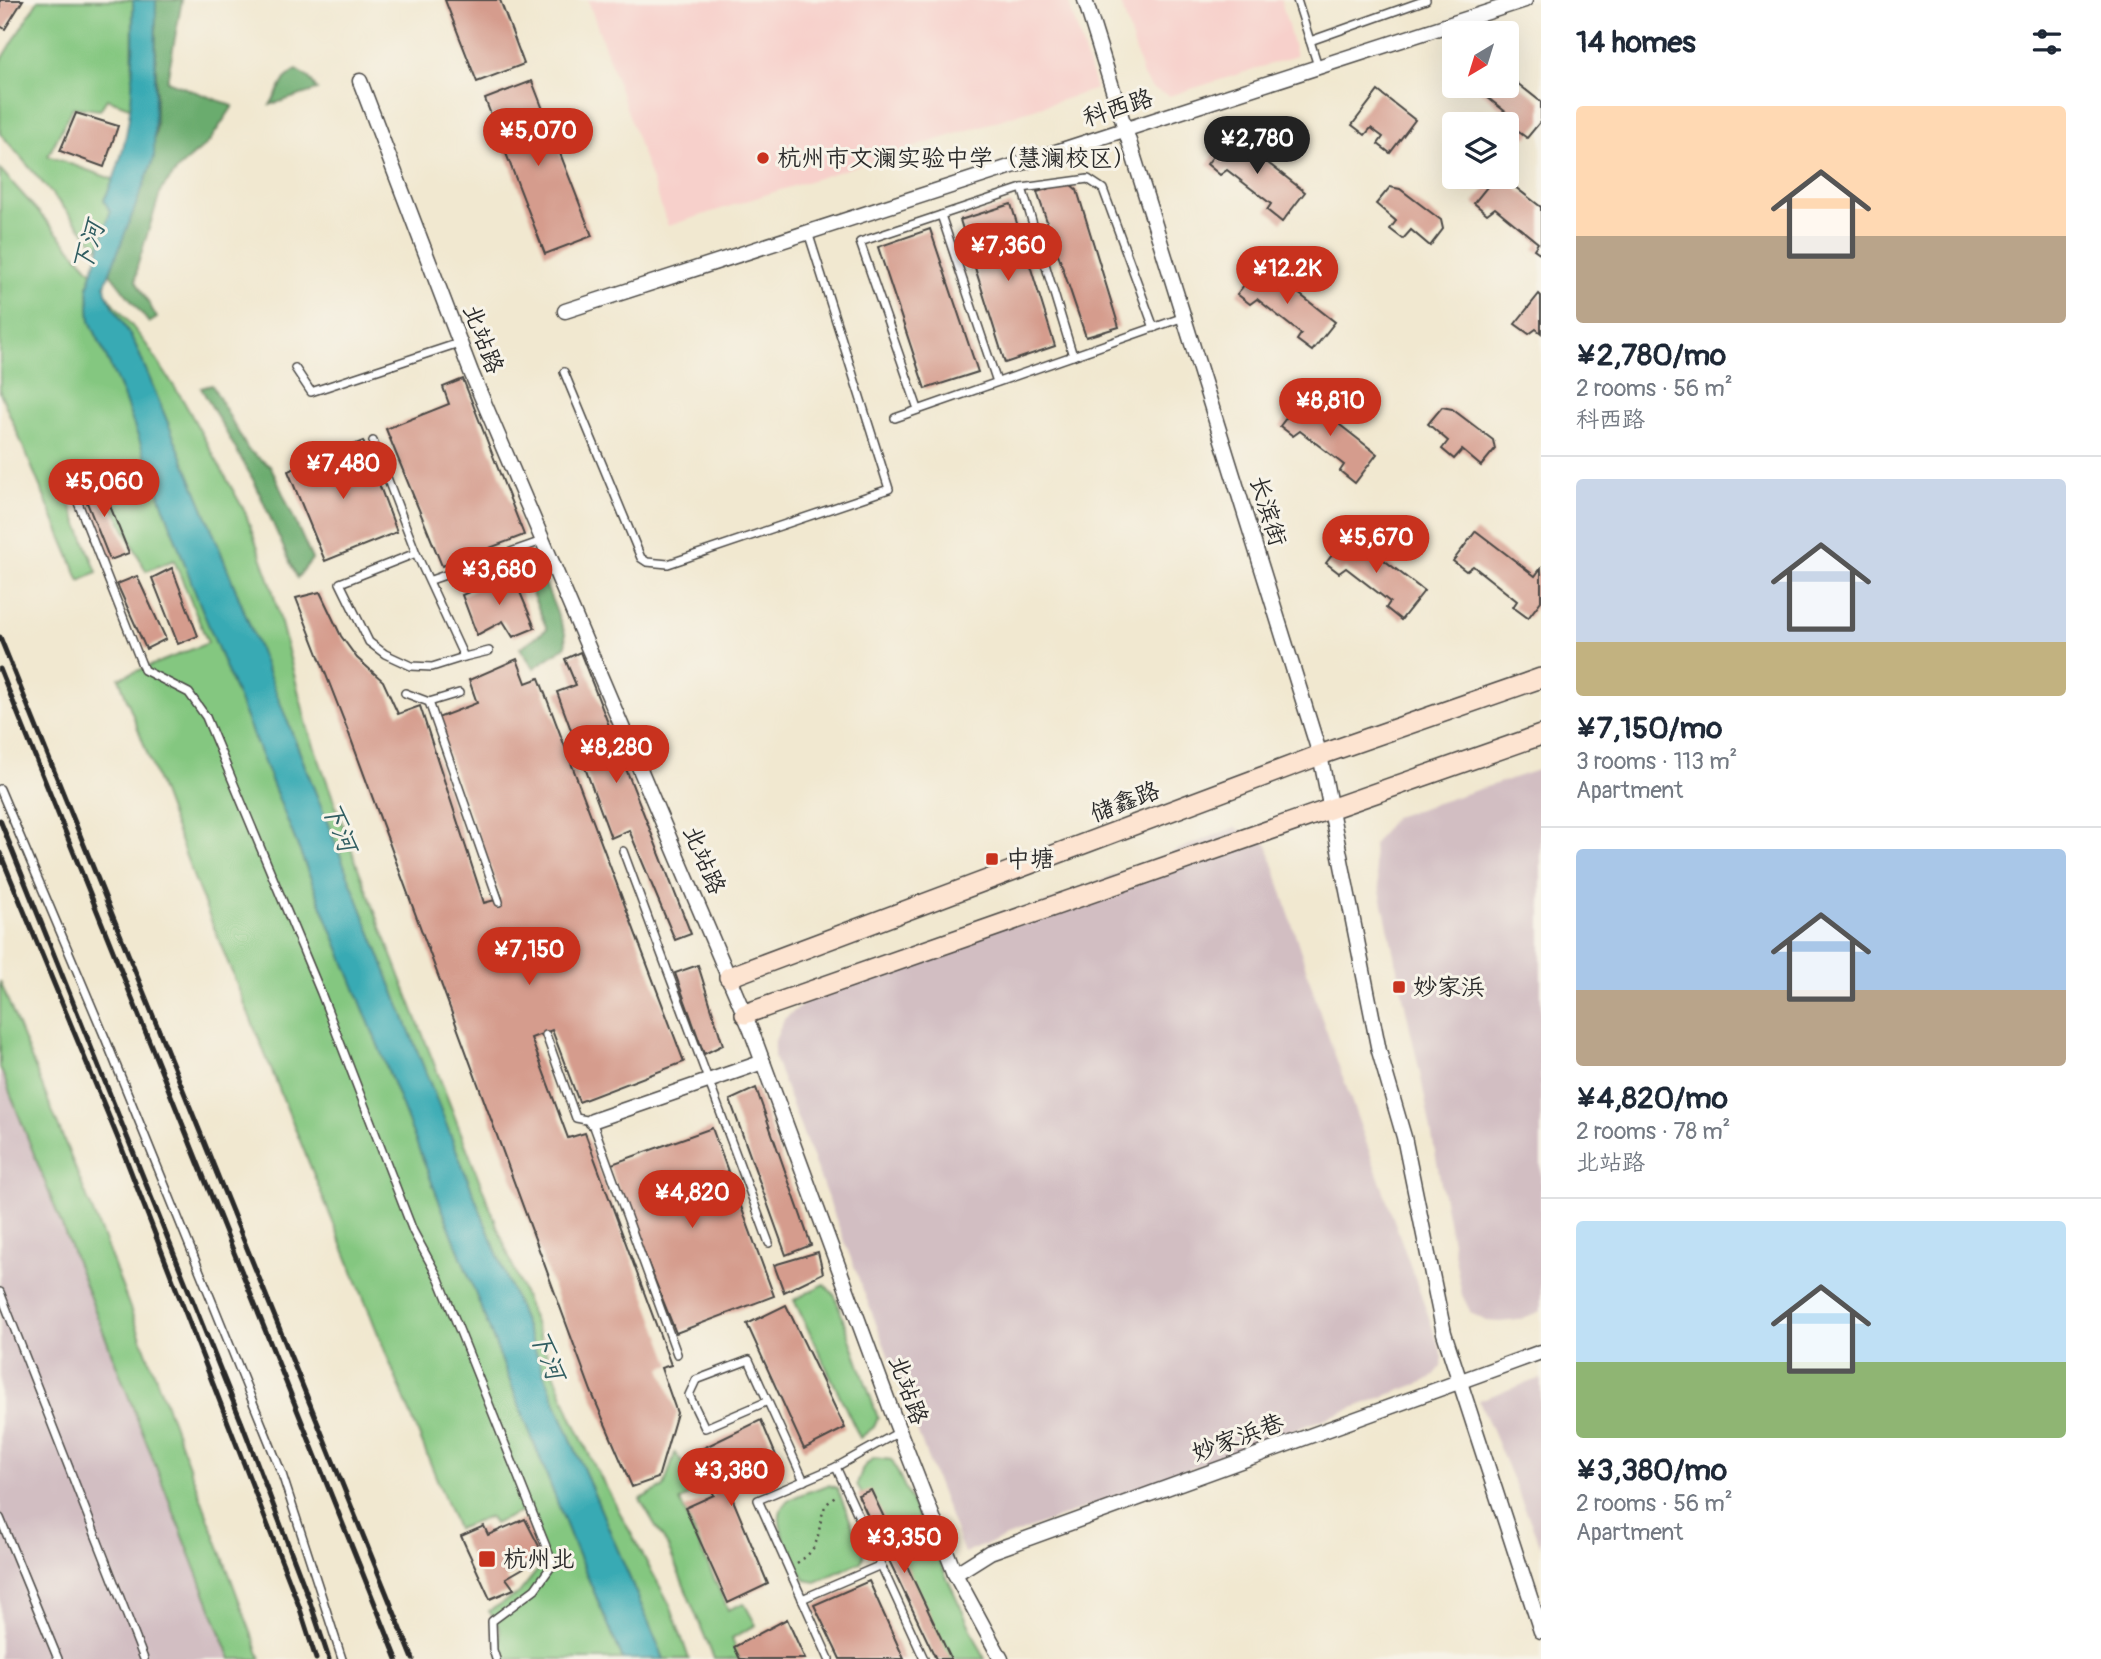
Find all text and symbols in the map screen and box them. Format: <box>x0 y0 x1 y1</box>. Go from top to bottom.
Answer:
north arrow <box>1442 21 1519 98</box>
map controls <box>1442 21 1519 189</box>
icon: filters <box>2028 23 2066 61</box>
text: 14 homes <box>1576 24 1696 61</box>
street label: 科西路 <box>1079 83 1157 133</box>
pin: ¥5,070 <box>481 108 595 168</box>
button: layers <box>1442 112 1519 189</box>
text: ¥5,070 <box>499 116 577 145</box>
pin: ¥2,780 <box>1200 116 1314 176</box>
text: ¥2,780 <box>1220 124 1294 153</box>
place label: 杭州市文澜实验中学（慧澜校区） <box>777 144 1137 173</box>
marker: 杭州市文澜实验中学（慧澜校区） <box>755 150 771 166</box>
icon: home <box>1758 151 1884 277</box>
water label: 下河 <box>66 214 113 277</box>
pin: ¥7,360 <box>951 224 1065 283</box>
text: ¥7,360 <box>970 231 1046 260</box>
pin: ¥12.2K <box>1230 246 1344 306</box>
text: ¥12.2K <box>1252 254 1322 283</box>
street label: 北站路 <box>457 300 509 378</box>
text: ¥2,780/mo <box>1576 337 1726 374</box>
text: 2 rooms · 56 m² <box>1576 374 1733 403</box>
pin: ¥8,810 <box>1273 378 1387 438</box>
text: ¥8,810 <box>1295 386 1365 415</box>
text: 科西路 <box>1576 405 1645 434</box>
pin: ¥7,480 <box>286 442 400 501</box>
text: ¥7,480 <box>306 449 380 478</box>
pin: ¥5,060 <box>47 460 161 519</box>
text: ¥5,060 <box>64 467 144 496</box>
street label: 长滨街 <box>1244 472 1292 550</box>
pin: ¥5,670 <box>1319 516 1433 575</box>
text: ¥5,670 <box>1338 523 1414 552</box>
icon: home <box>1758 524 1884 650</box>
pin: ¥3,680 <box>442 548 556 607</box>
text: ¥3,680 <box>461 555 537 584</box>
text: ¥7,150/mo <box>1576 710 1722 747</box>
pin: ¥8,280 <box>559 726 673 785</box>
text: ¥8,280 <box>579 733 653 762</box>
text: 3 rooms · 113 m² <box>1576 747 1737 776</box>
street label: 储鑫路 <box>1086 776 1164 828</box>
text: Apartment <box>1576 776 1683 805</box>
water label: 下河 <box>314 797 365 861</box>
street label: 北站路 <box>677 821 731 899</box>
place label: 中塘 <box>1006 845 1054 874</box>
marker: 中塘 <box>984 851 1000 867</box>
icon: home <box>1758 894 1884 1020</box>
pin: ¥7,150 <box>472 928 586 987</box>
text: ¥7,150 <box>493 935 565 964</box>
place label: 妙家浜 <box>1413 973 1485 1002</box>
marker: 妙家浜 <box>1391 979 1407 995</box>
text: ¥4,820/mo <box>1576 1080 1728 1117</box>
text: 2 rooms · 78 m² <box>1576 1117 1730 1146</box>
text: 北站路 <box>1576 1148 1645 1177</box>
pin: ¥4,820 <box>635 1170 749 1230</box>
text: ¥4,820 <box>654 1178 730 1207</box>
icon: home <box>1758 1266 1884 1392</box>
water label: 下河 <box>522 1325 573 1389</box>
street label: 北站路 <box>882 1351 934 1429</box>
street label: 妙家浜巷 <box>1188 1408 1288 1468</box>
pin: ¥3,380 <box>674 1448 788 1508</box>
text: ¥3,380/mo <box>1576 1452 1727 1489</box>
text: ¥3,380 <box>694 1456 768 1485</box>
text: 2 rooms · 56 m² <box>1576 1489 1733 1518</box>
pin: ¥3,350 <box>847 1516 961 1575</box>
text: Apartment <box>1576 1518 1683 1547</box>
text: ¥3,350 <box>866 1523 942 1552</box>
place label: 杭州北 <box>503 1545 575 1574</box>
marker: 杭州北 <box>477 1549 497 1569</box>

